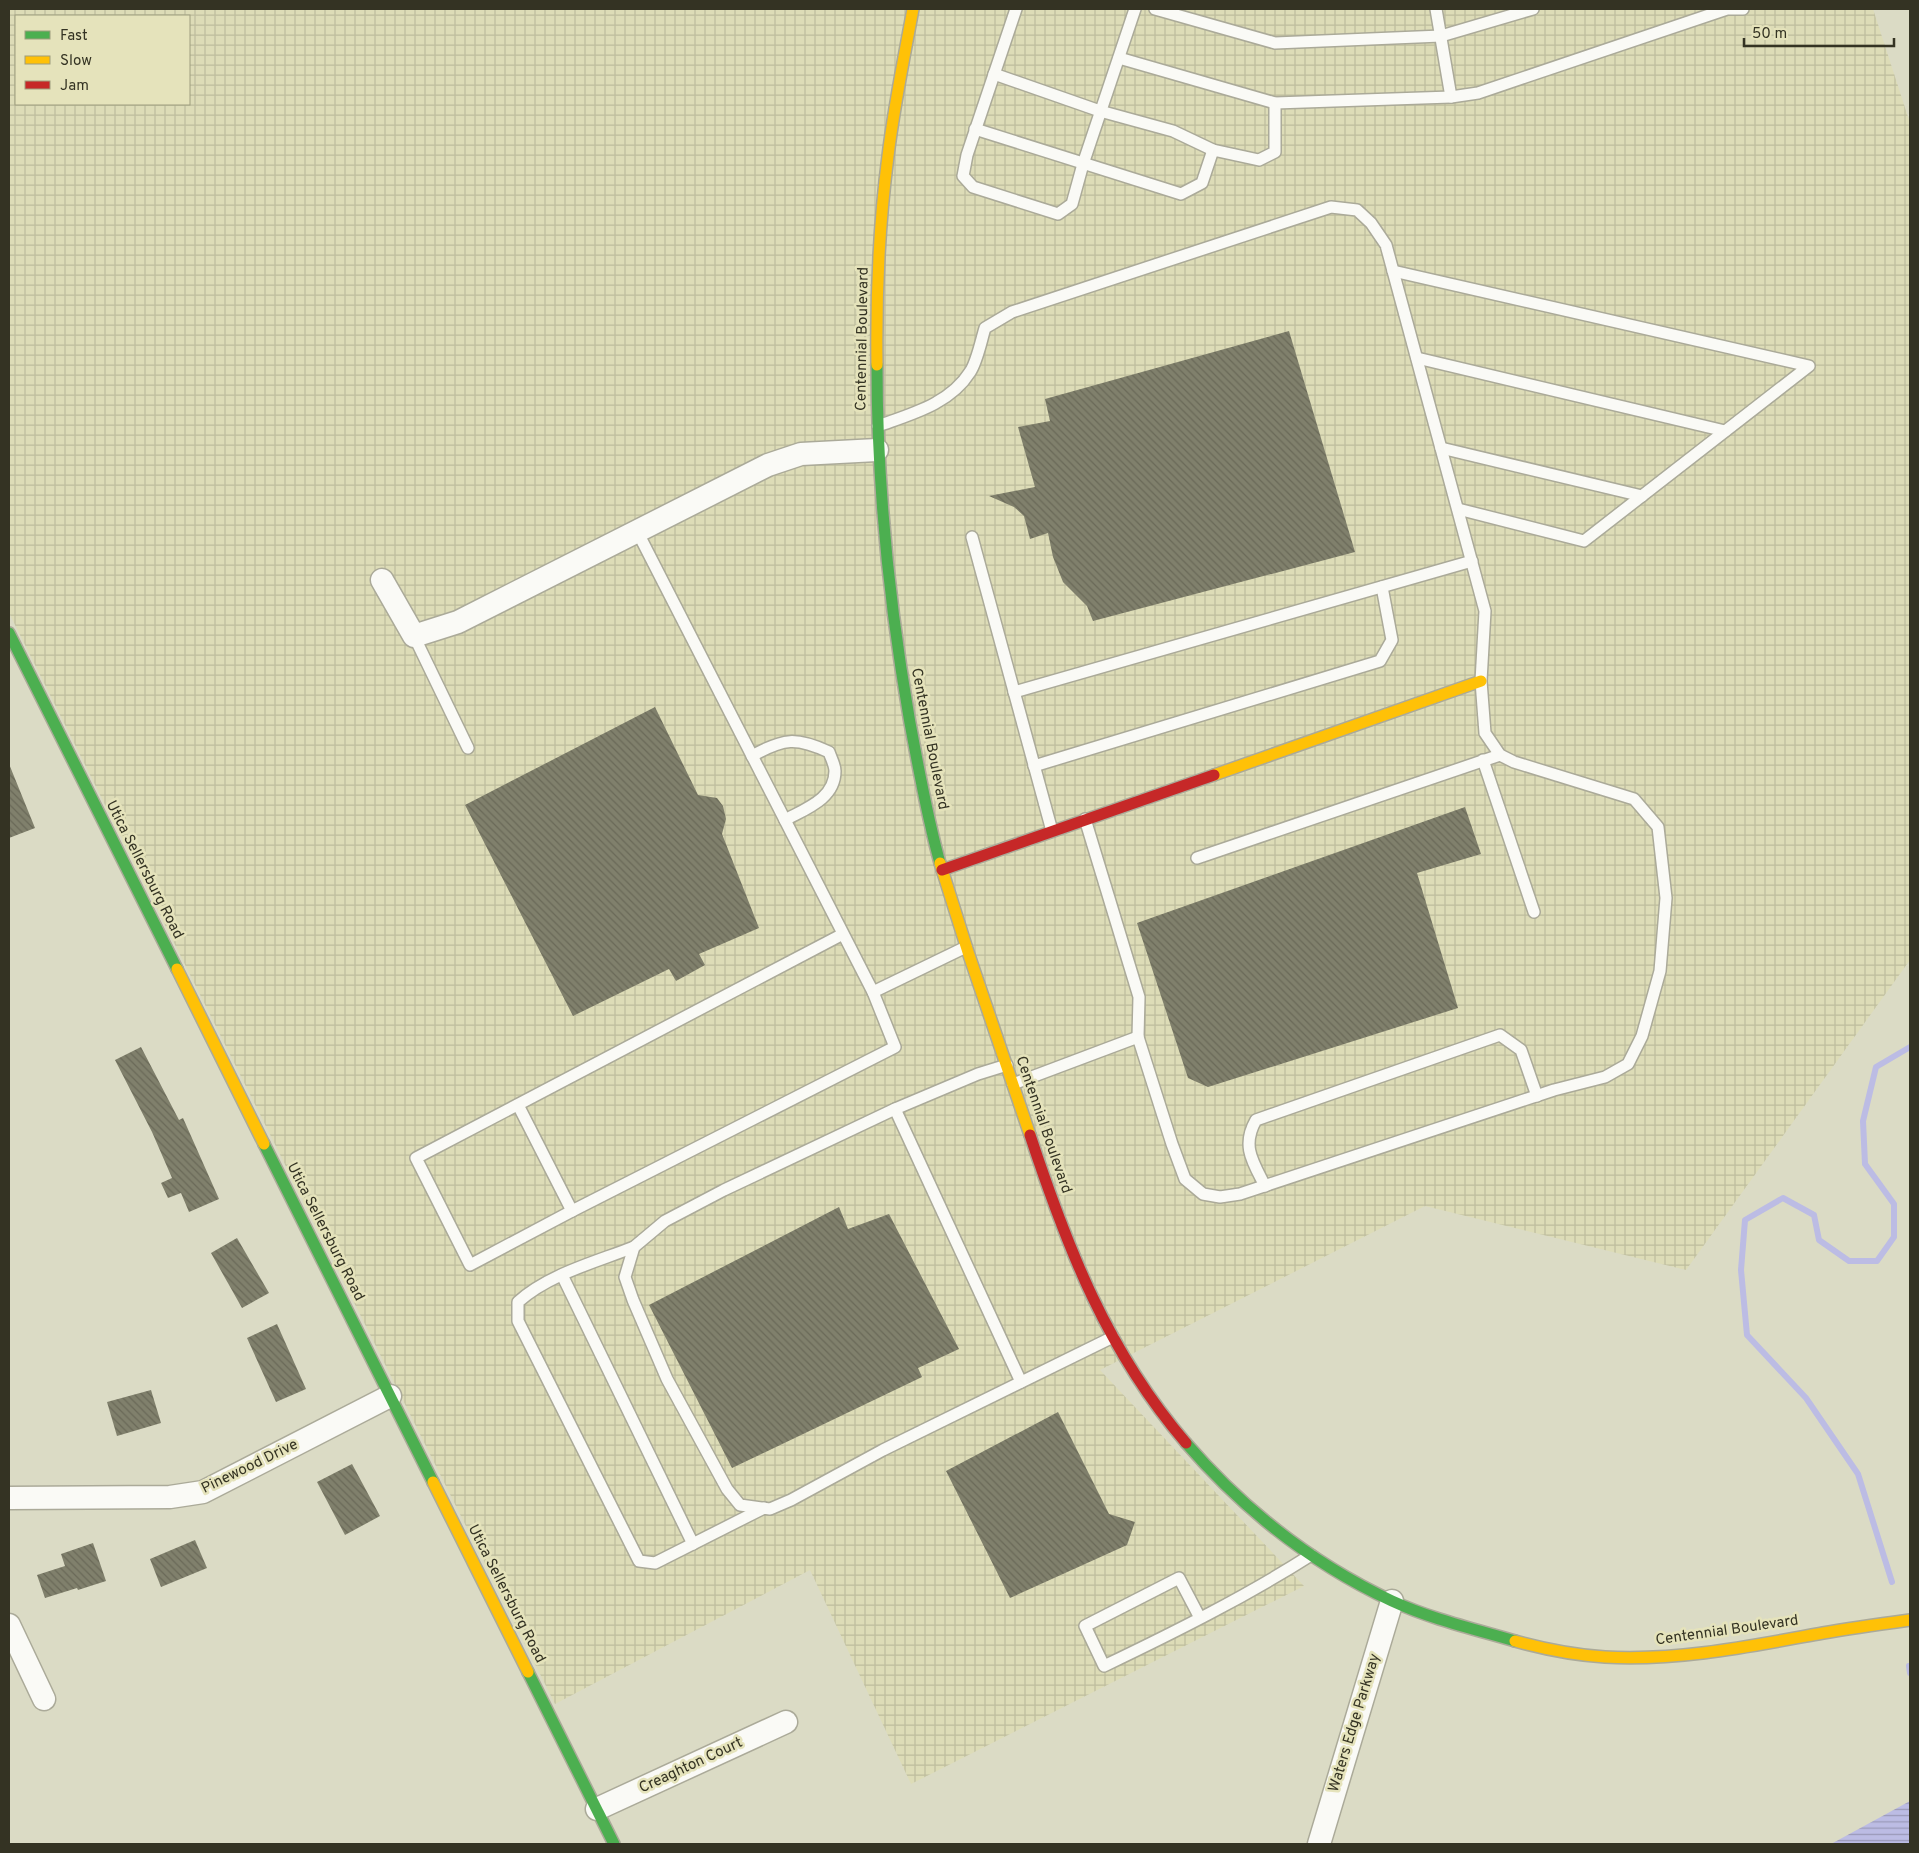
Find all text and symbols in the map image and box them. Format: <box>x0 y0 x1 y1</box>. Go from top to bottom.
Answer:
legend <box>15 15 190 105</box>
scale bar <box>1744 15 1894 47</box>
text: 50 m <box>1752 25 1787 44</box>
text: Fast <box>60 27 88 46</box>
text: Slow <box>60 52 92 71</box>
text: Jam <box>60 77 89 96</box>
street label: Centennial Boulevard <box>852 267 874 411</box>
street label: Centennial Boulevard <box>906 666 952 812</box>
street label: Utica Sellersburg Road <box>101 798 187 942</box>
street label: Centennial Boulevard <box>1011 1054 1075 1196</box>
street label: Utica Sellersburg Road <box>282 1160 368 1304</box>
street label: Pinewood Drive <box>199 1435 301 1499</box>
street label: Utica Sellersburg Road <box>463 1522 549 1666</box>
street label: Centennial Boulevard <box>1654 1612 1800 1650</box>
street label: Waters Edge Parkway <box>1325 1651 1385 1795</box>
street label: Creaghton Court <box>636 1734 746 1798</box>

